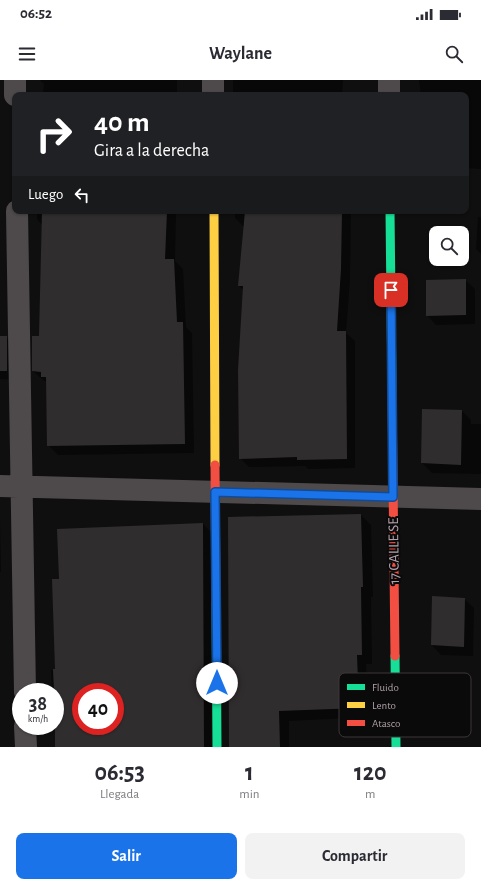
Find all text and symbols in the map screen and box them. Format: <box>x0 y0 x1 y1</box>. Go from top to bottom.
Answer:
text: 06:52 <box>20 6 52 21</box>
icon: menu <box>16 43 38 65</box>
icon: search <box>443 43 465 65</box>
text: Waylane <box>209 45 272 63</box>
icon: right <box>28 108 80 160</box>
text: 40 m <box>94 109 150 137</box>
text: Gira a la derecha <box>94 142 209 160</box>
icon: left <box>71 184 93 206</box>
text: Luego <box>28 187 63 202</box>
map controls <box>429 226 469 266</box>
button: search <box>429 226 469 266</box>
pin <box>374 273 408 307</box>
icon: arrive <box>380 279 402 301</box>
street label: 17 CALLE SE <box>386 517 402 585</box>
position arrow <box>196 662 238 704</box>
legend <box>339 673 471 737</box>
text: Fluido <box>372 682 399 693</box>
speed limit sign: 40 <box>72 683 124 735</box>
text: 38 <box>29 694 47 714</box>
text: Lento <box>372 700 396 711</box>
text: km/h <box>28 714 48 724</box>
text: Atasco <box>372 718 400 729</box>
text: 06:53 <box>94 761 145 785</box>
text: 1 <box>245 761 254 785</box>
text: 120 <box>354 761 386 785</box>
text: Llegada <box>100 788 139 801</box>
text: min <box>239 788 260 801</box>
text: m <box>365 788 375 801</box>
button: Salir <box>16 833 237 879</box>
button: Compartir <box>245 833 465 879</box>

